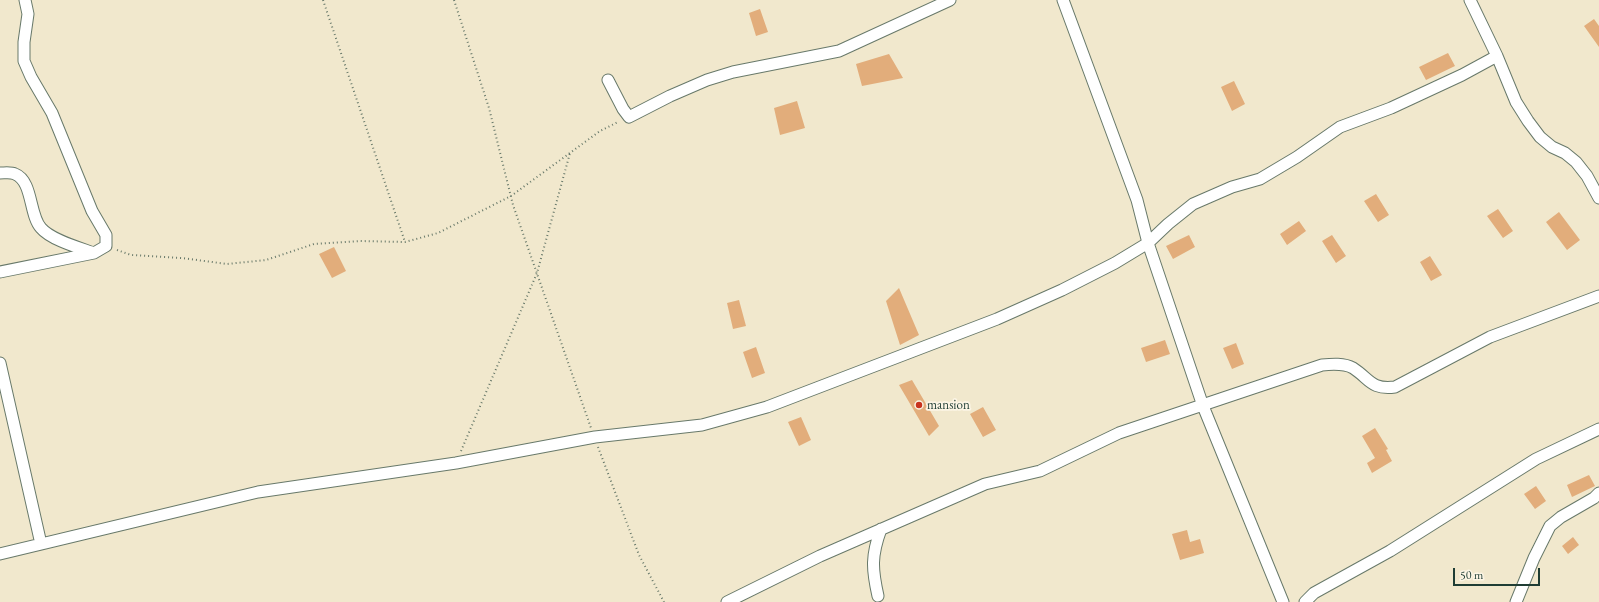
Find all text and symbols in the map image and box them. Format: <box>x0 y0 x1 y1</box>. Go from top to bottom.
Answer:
place label: mansion <box>927 397 970 413</box>
marker: mansion <box>914 400 924 410</box>
scale bar <box>1455 560 1542 586</box>
text: 50 m <box>1460 567 1483 583</box>

